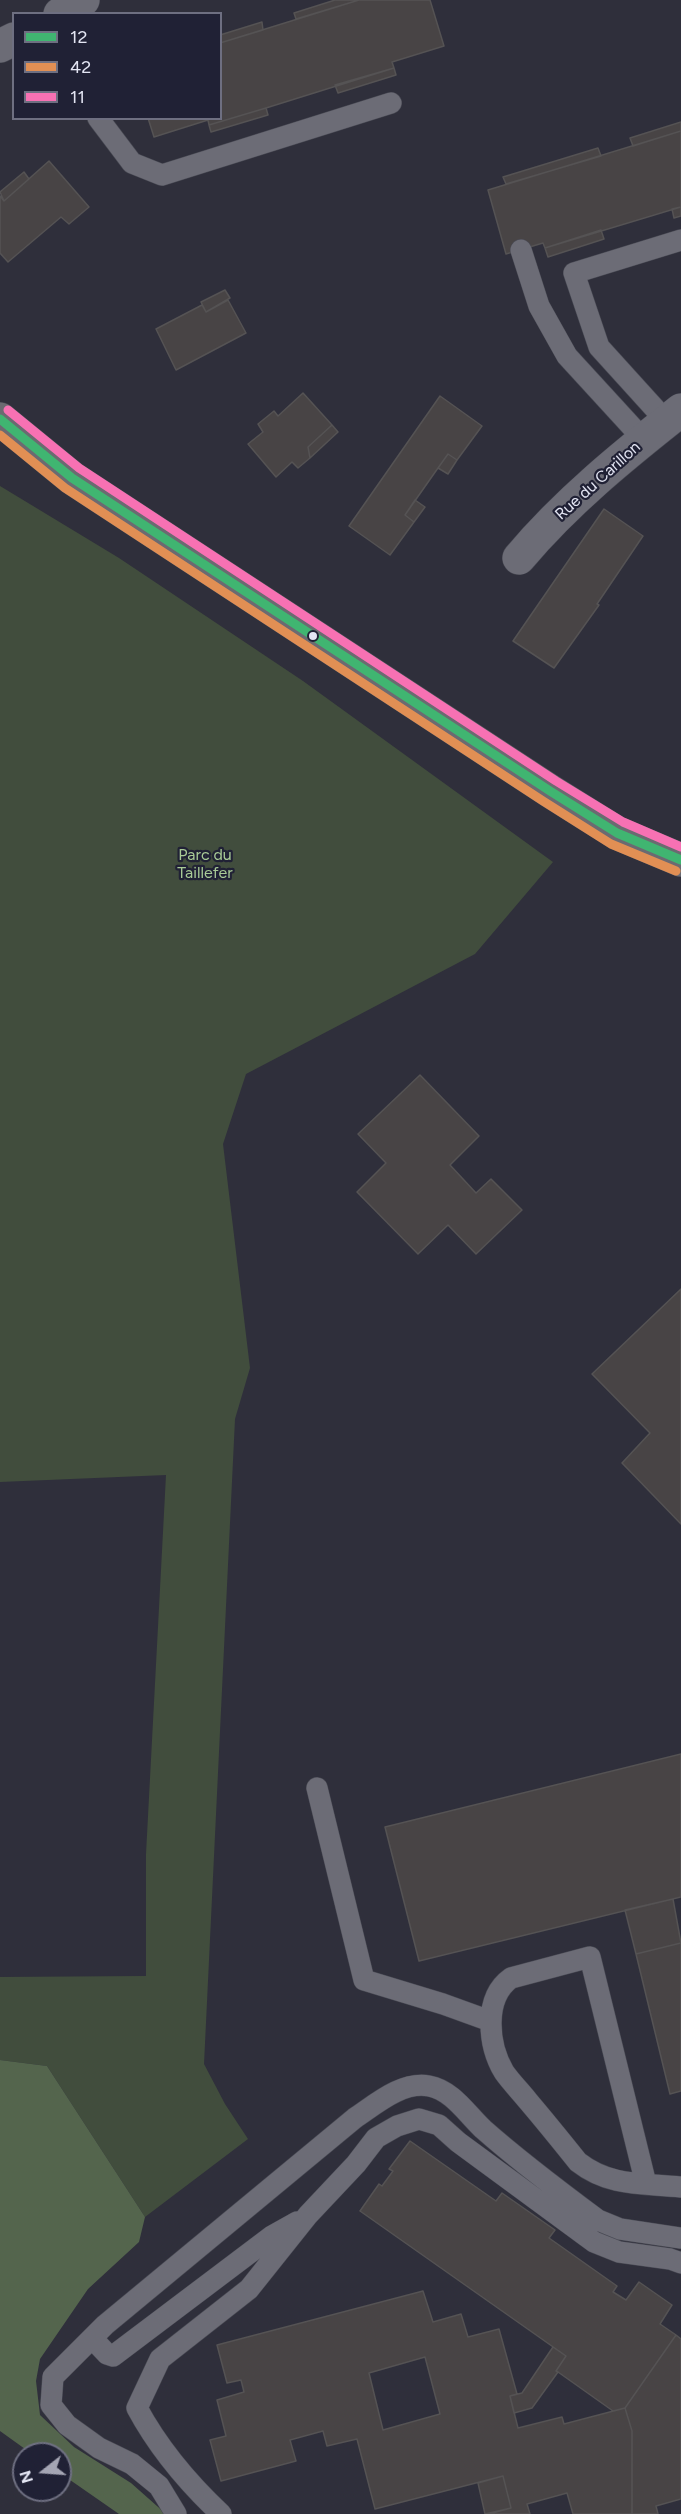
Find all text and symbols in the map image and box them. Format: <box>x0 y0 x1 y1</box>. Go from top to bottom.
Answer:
legend <box>12 12 222 120</box>
text: 12 <box>70 26 88 48</box>
text: 42 <box>70 56 91 78</box>
text: 11 <box>70 86 85 108</box>
street label: Rue du Carillon <box>551 438 645 524</box>
unlabelled marker <box>307 630 319 642</box>
park label: Parc du Taillefer <box>177 845 233 883</box>
north arrow <box>12 2442 72 2502</box>
text: N <box>15 2468 37 2486</box>

